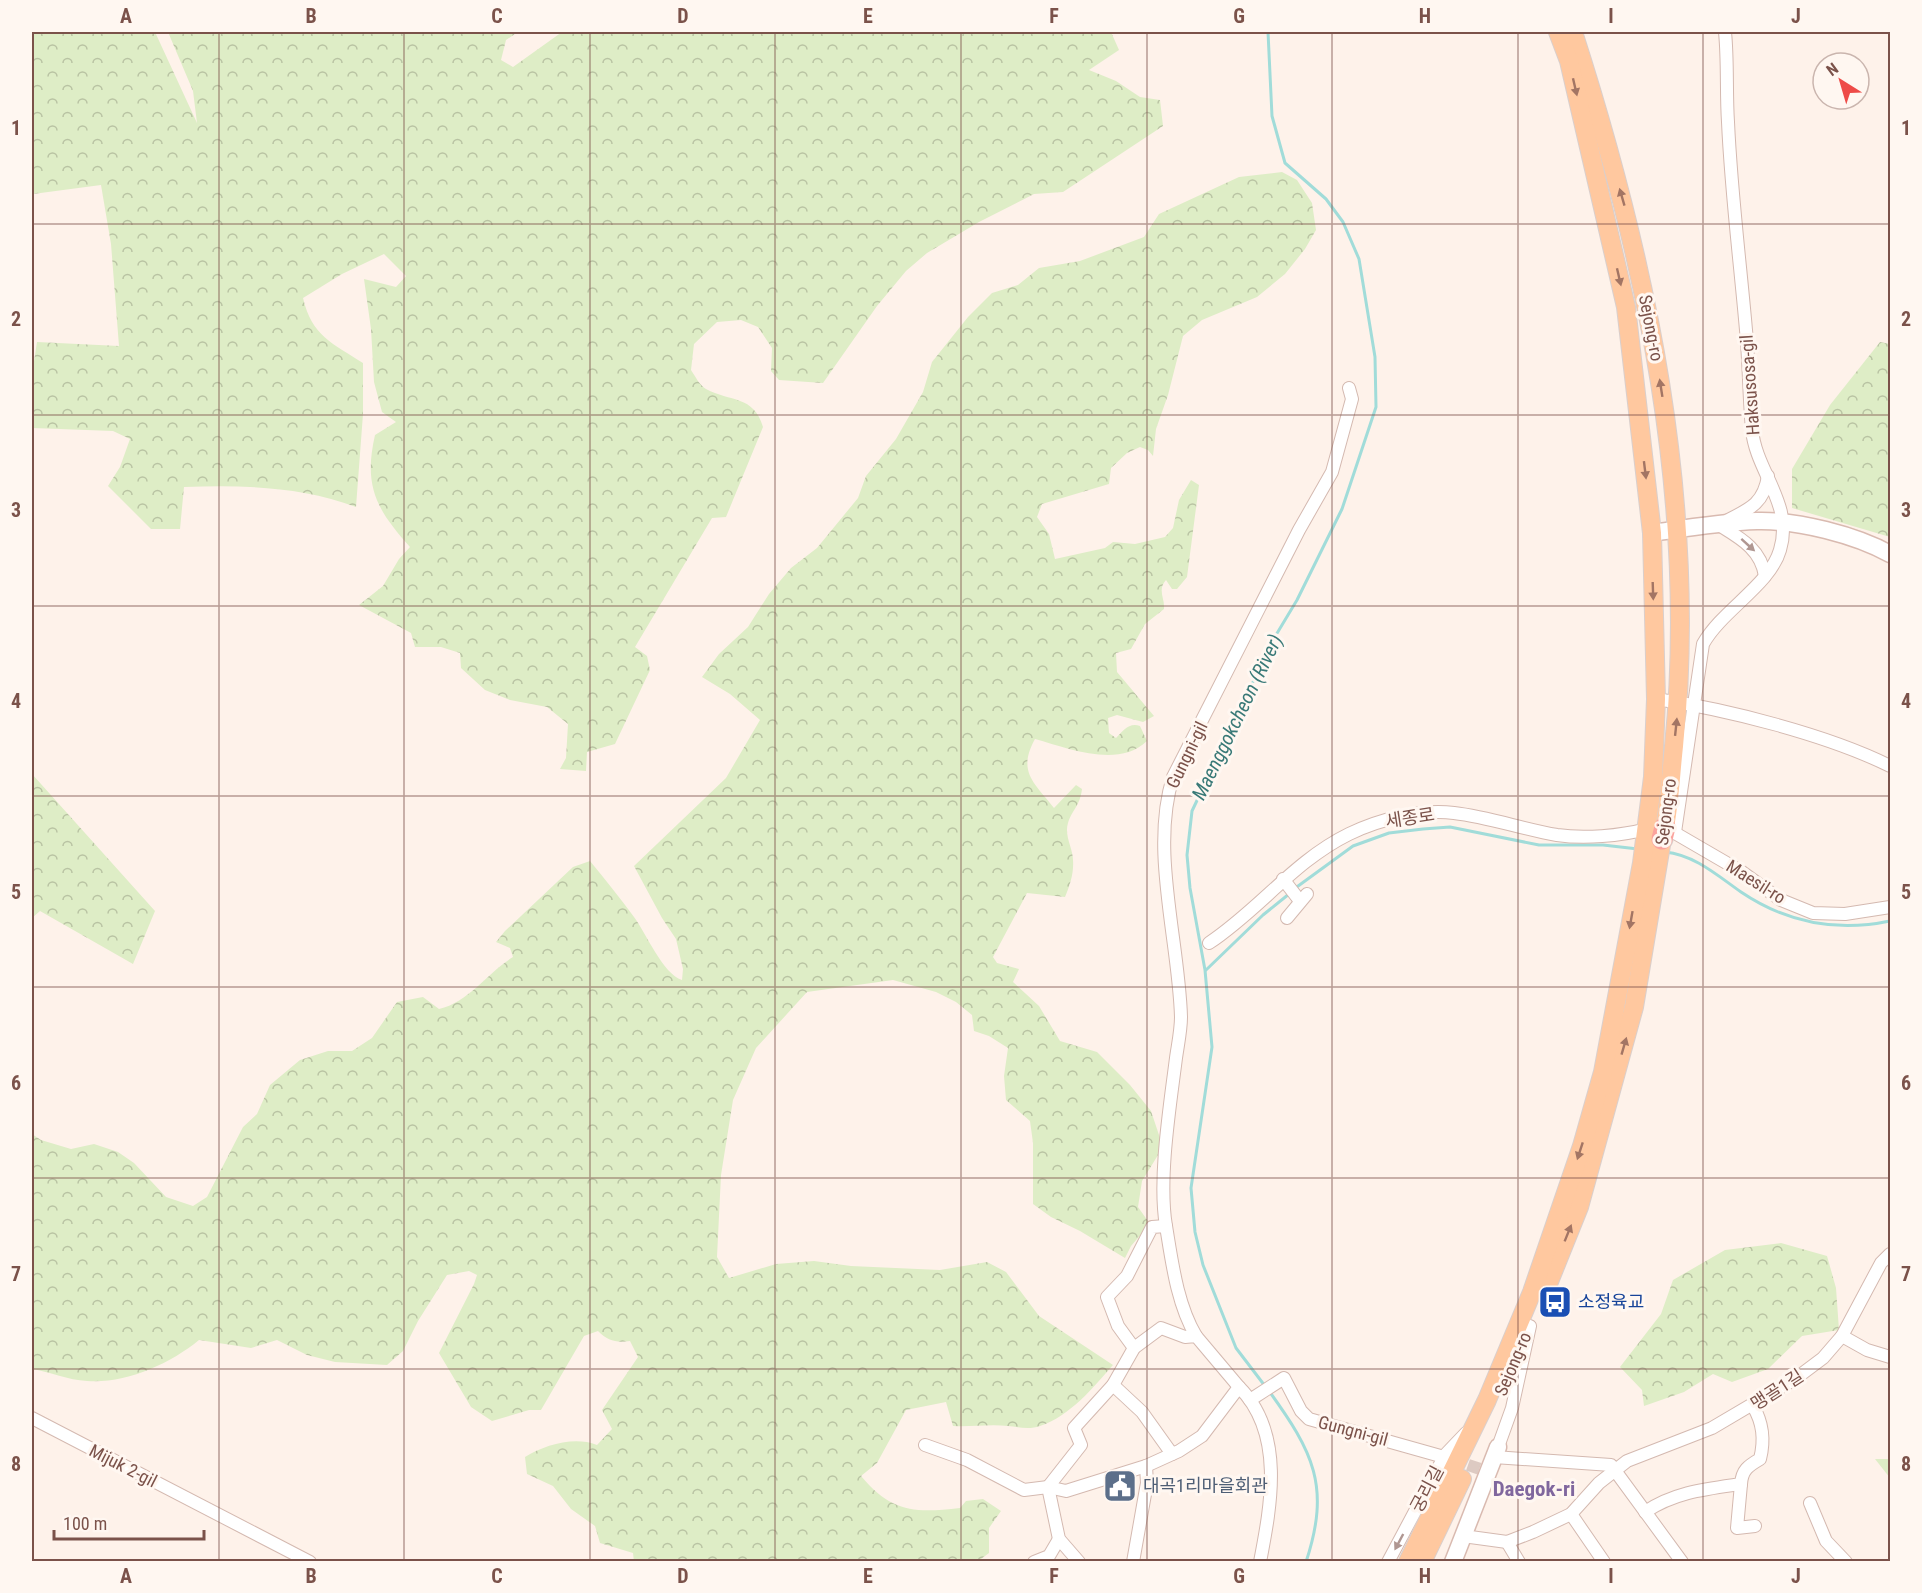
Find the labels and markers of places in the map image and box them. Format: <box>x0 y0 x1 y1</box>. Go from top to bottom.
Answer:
bus stop icon: 소정육교 <box>1537 1284 1573 1320</box>
place label: 소정육교 <box>1578 1291 1644 1312</box>
public building icon: 대곡1리마을회관 <box>1102 1468 1138 1504</box>
place label: 대곡1리마을회관 <box>1143 1475 1268 1496</box>

